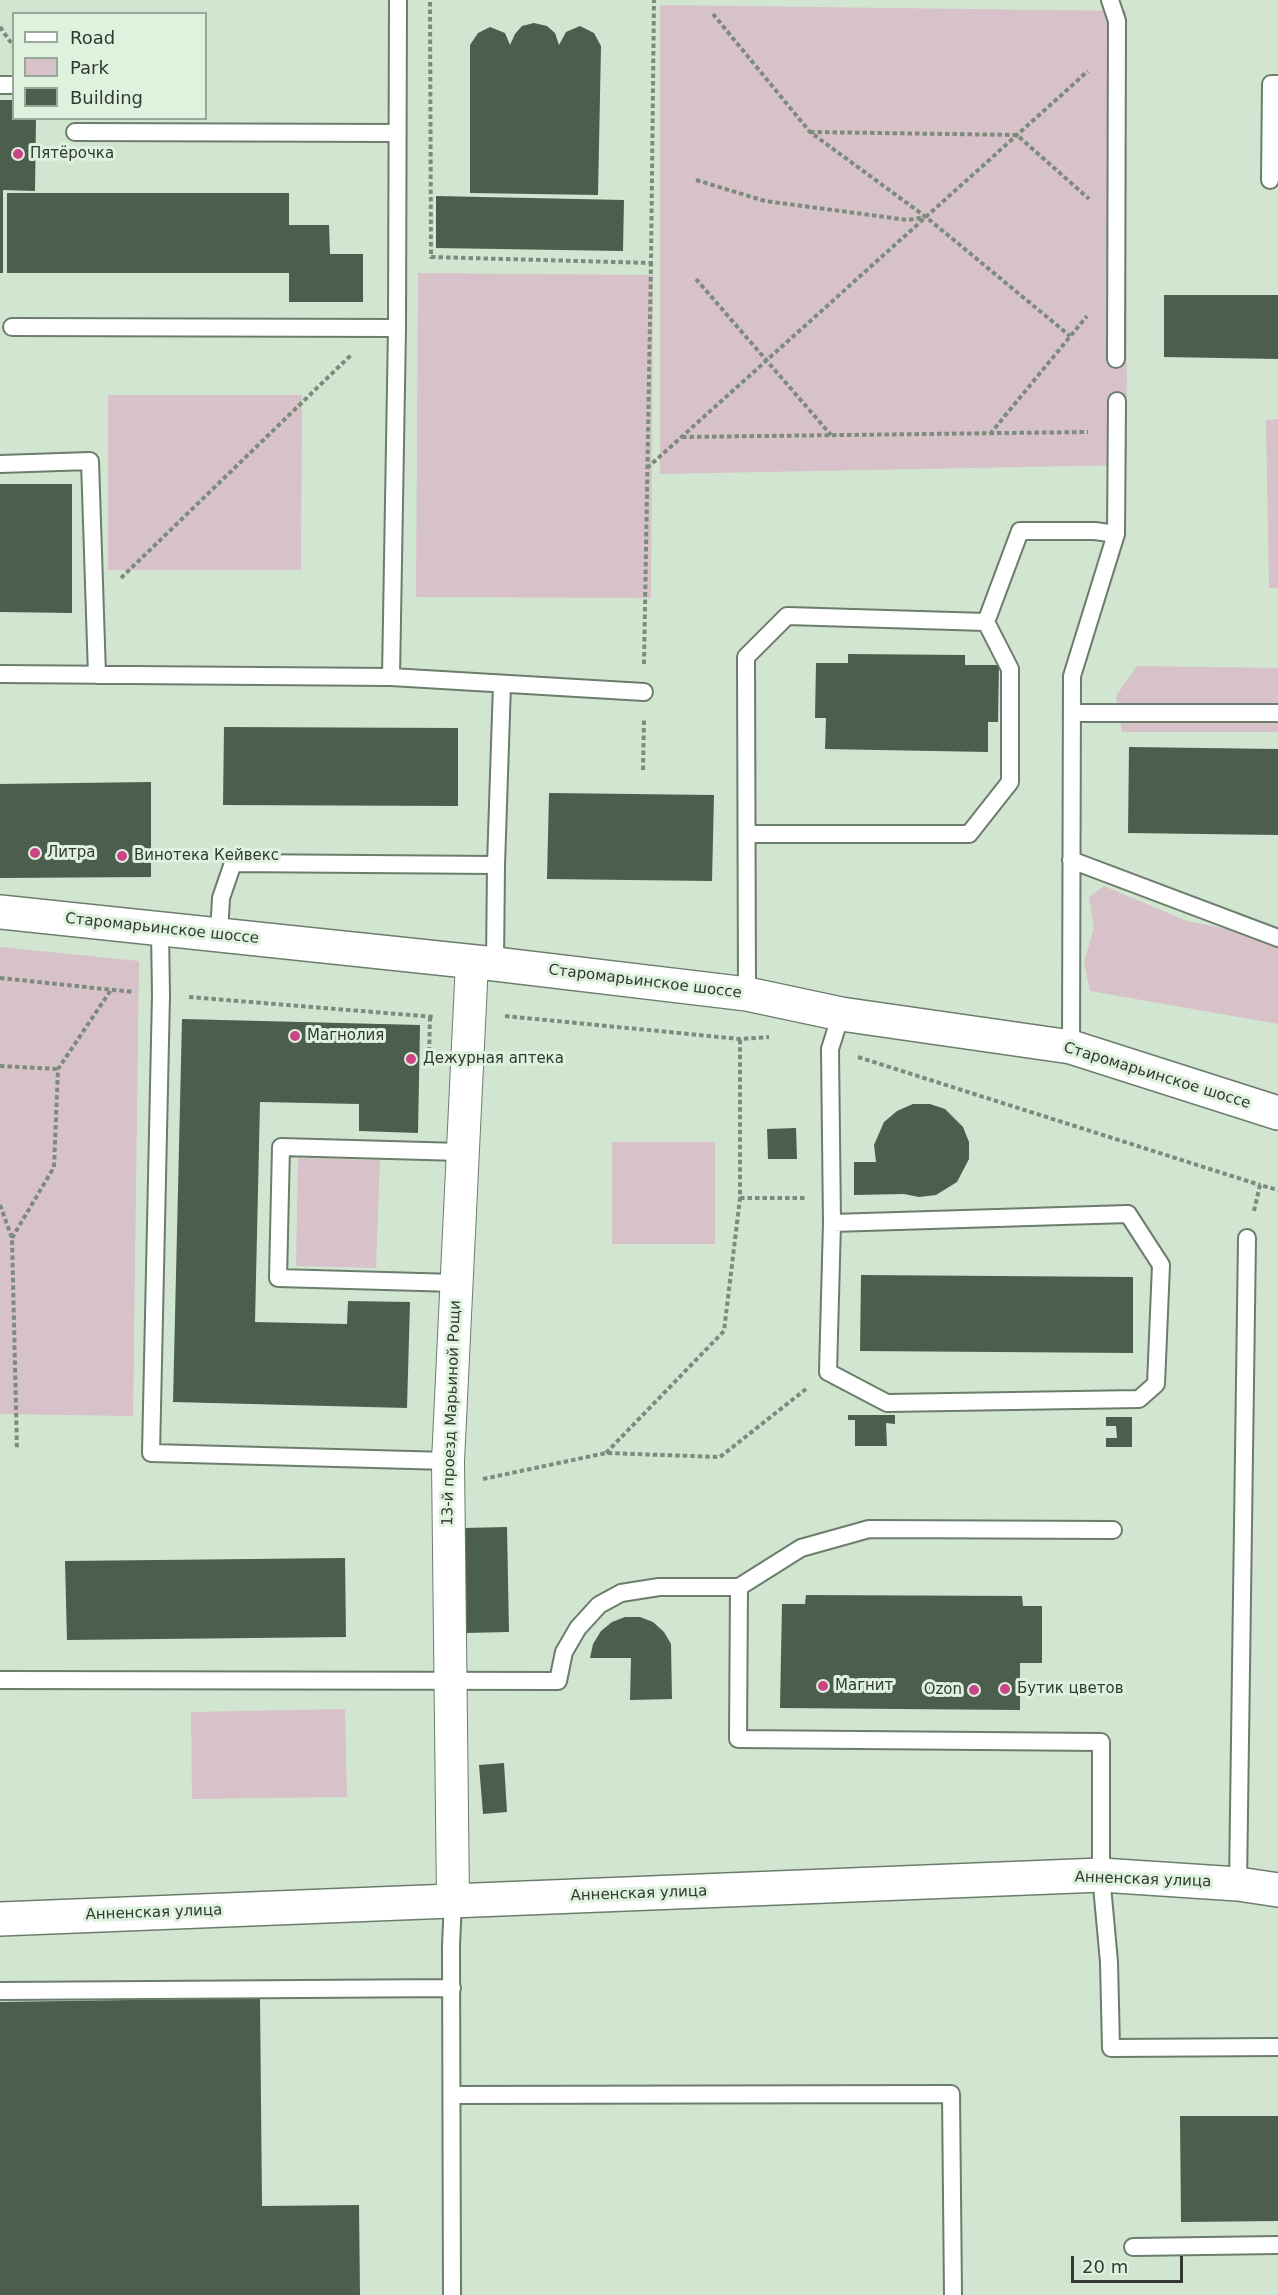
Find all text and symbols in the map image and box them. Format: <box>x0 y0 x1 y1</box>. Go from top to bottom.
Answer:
legend <box>12 12 207 120</box>
text: Road <box>70 27 115 48</box>
text: Park <box>70 57 109 78</box>
text: Building <box>70 87 143 108</box>
place label: Пятёрочка <box>30 145 114 163</box>
marker: Пятёрочка <box>11 147 25 161</box>
place label: Литра <box>47 844 95 862</box>
marker: Литра <box>28 846 42 860</box>
place label: Винотека Кейвекс <box>134 847 279 865</box>
marker: Винотека Кейвекс <box>115 849 129 863</box>
street label: Старомарьинское шоссе <box>64 910 260 948</box>
street label: Старомарьинское шоссе <box>547 961 743 1003</box>
place label: Магнолия <box>307 1027 384 1045</box>
marker: Магнолия <box>288 1029 302 1043</box>
street label: Старомарьинское шоссе <box>1061 1039 1253 1113</box>
place label: Дежурная аптека <box>423 1050 564 1068</box>
marker: Дежурная аптека <box>404 1052 418 1066</box>
street label: 13-й проезд Марьиной Рощи <box>439 1300 465 1526</box>
place label: Магнит <box>835 1677 893 1695</box>
marker: Магнит <box>816 1679 830 1693</box>
place label: Бутик цветов <box>1017 1680 1124 1698</box>
place label: Ozon <box>924 1681 962 1699</box>
marker: Бутик цветов <box>998 1682 1012 1696</box>
marker: Ozon <box>967 1683 981 1697</box>
street label: Анненская улица <box>1074 1869 1212 1891</box>
street label: Анненская улица <box>570 1883 708 1905</box>
street label: Анненская улица <box>85 1902 223 1924</box>
scale bar <box>1074 2244 1186 2282</box>
text: 20 m <box>1082 2256 1128 2277</box>

